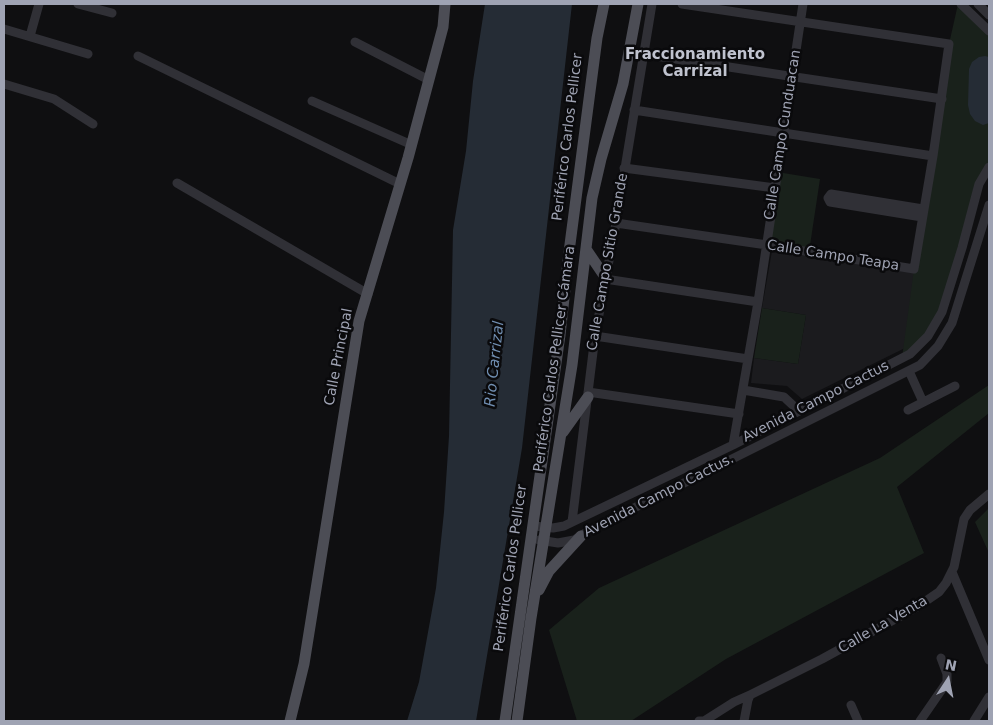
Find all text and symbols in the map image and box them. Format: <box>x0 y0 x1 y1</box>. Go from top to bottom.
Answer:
district label: Fraccionamiento Carrizal <box>625 46 765 81</box>
street label: Calle Campo Cunduacan <box>761 49 805 221</box>
street label: Periférico Carlos Pellicer <box>549 52 587 222</box>
street label: Calle Campo Sitio Grande <box>584 172 632 352</box>
street label: Calle Campo Teapa <box>766 237 900 275</box>
street label: Periférico Carlos Pellicer Cámara <box>531 245 579 473</box>
street label: Calle Principal <box>321 307 357 407</box>
water label: Rio Carrizal <box>482 320 508 408</box>
street label: Avenida Campo Cactus <box>740 358 892 446</box>
street label: Avenida Campo Cactus. <box>581 451 737 541</box>
street label: Periférico Carlos Pellicer <box>491 483 531 653</box>
street label: Calle La Venta <box>835 593 931 657</box>
north arrow <box>923 655 973 705</box>
text: N <box>944 656 958 674</box>

